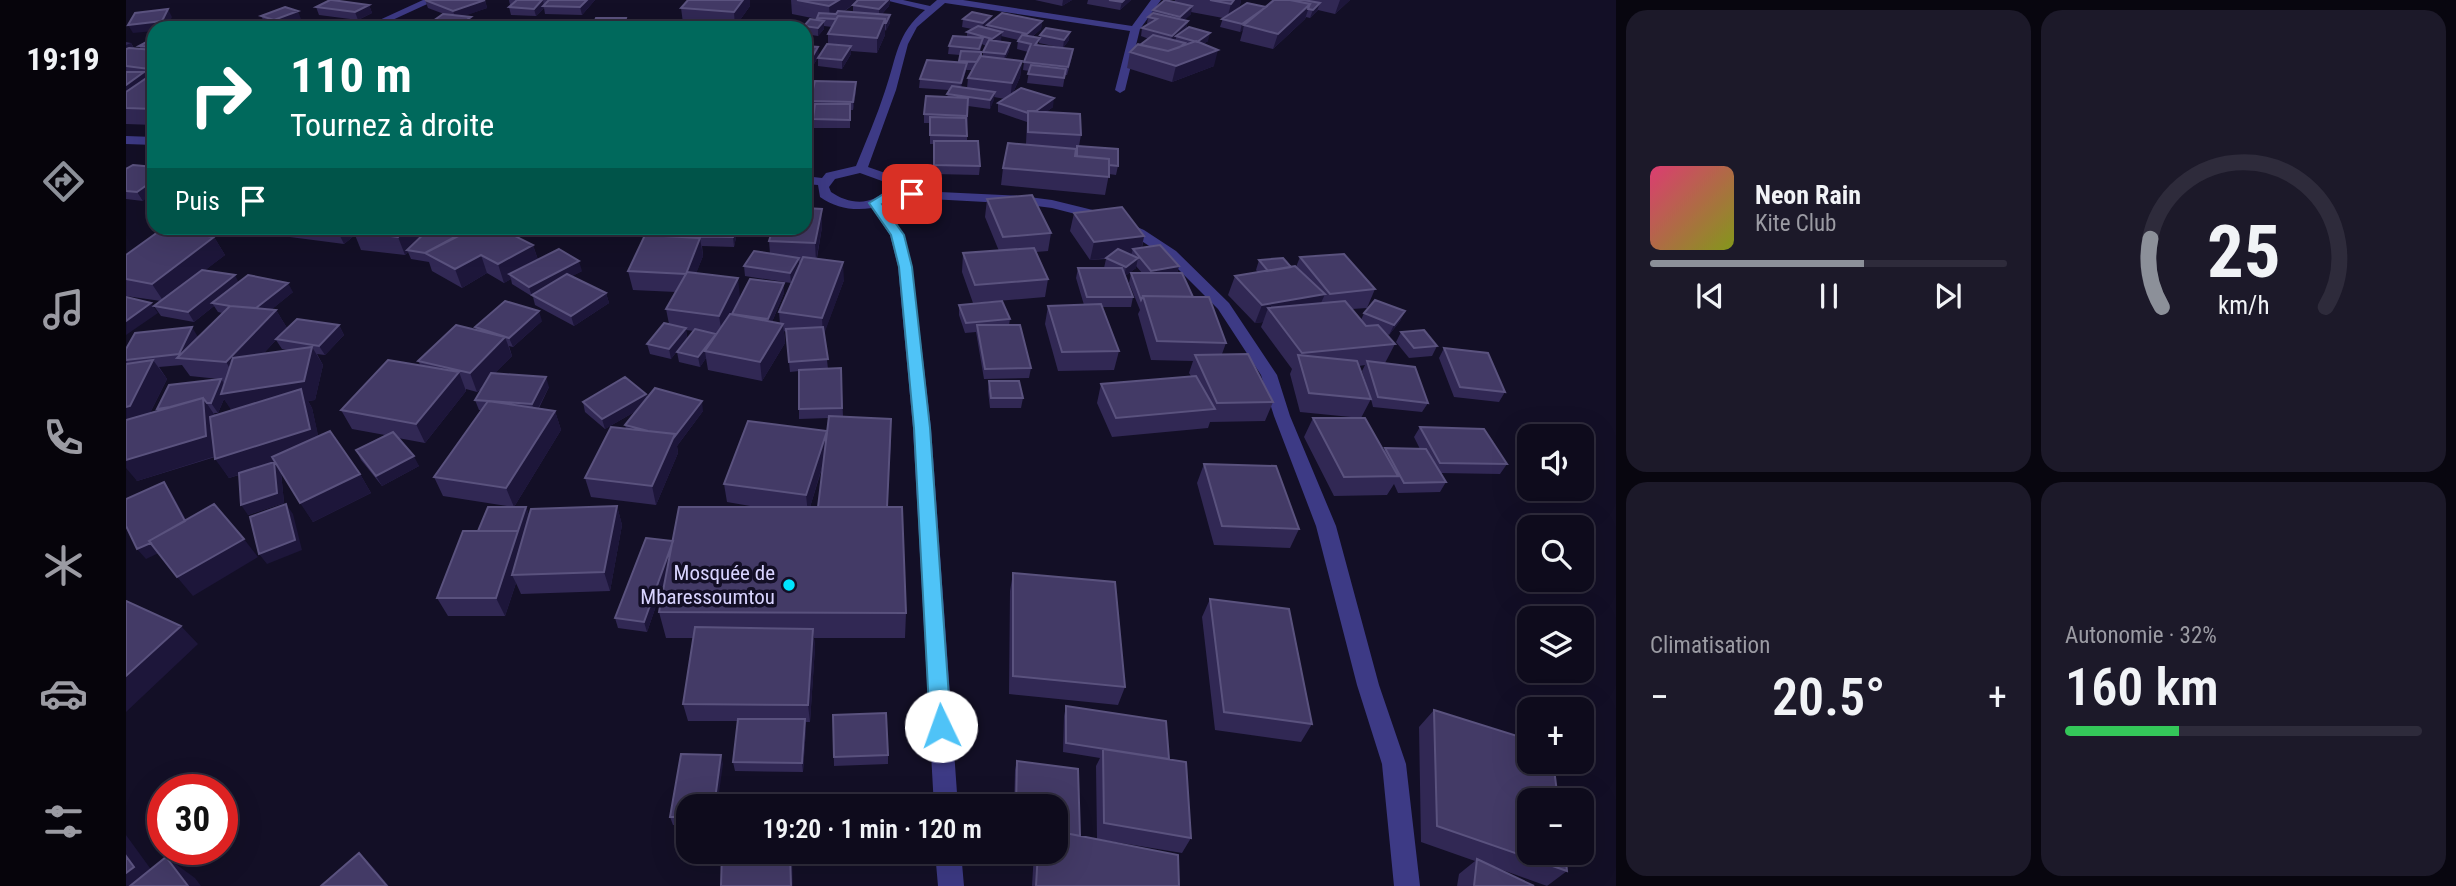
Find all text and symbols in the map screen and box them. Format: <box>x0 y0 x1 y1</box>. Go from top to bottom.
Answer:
text: 19:19 <box>26 40 100 78</box>
text: 110 m <box>290 47 412 104</box>
icon: right <box>175 49 266 140</box>
text: Tournez à droite <box>290 106 494 144</box>
icon: directions <box>39 157 88 206</box>
pin <box>882 164 942 224</box>
icon: arrive <box>893 175 931 213</box>
text: Neon Rain <box>1755 180 1861 210</box>
icon: arrive <box>234 182 272 220</box>
text: Puis <box>175 186 220 216</box>
text: 25 <box>2207 209 2280 295</box>
text: Kite Club <box>1755 210 1836 237</box>
icon: previous <box>1691 277 1729 315</box>
icon: pause <box>1810 277 1848 315</box>
icon: next <box>1929 277 1967 315</box>
icon: music <box>39 285 88 334</box>
text: km/h <box>2218 291 2269 320</box>
icon: phone <box>39 413 88 462</box>
map controls <box>1517 424 1594 865</box>
button: sound <box>1517 424 1594 501</box>
button: search <box>1517 515 1594 592</box>
icon: climate <box>39 541 88 590</box>
place label: Mosquée de Mbaressoumtou <box>640 561 775 609</box>
marker: Mosquée de Mbaressoumtou <box>781 577 797 593</box>
button: layers <box>1517 606 1594 683</box>
text: Autonomie · 32% <box>2065 622 2217 649</box>
text: Climatisation <box>1650 632 1770 659</box>
text: 160 km <box>2065 657 2219 718</box>
text: 20.5° <box>1772 667 1885 728</box>
icon: car <box>39 669 88 718</box>
text: − <box>1650 675 1669 719</box>
text: + <box>1988 675 2007 719</box>
position arrow <box>904 689 978 763</box>
button: + <box>1517 697 1594 774</box>
speed limit sign: 30 <box>147 774 238 865</box>
button: − <box>1517 788 1594 865</box>
icon: filters <box>39 797 88 846</box>
text: 19:20 · 1 min · 120 m <box>762 814 982 844</box>

